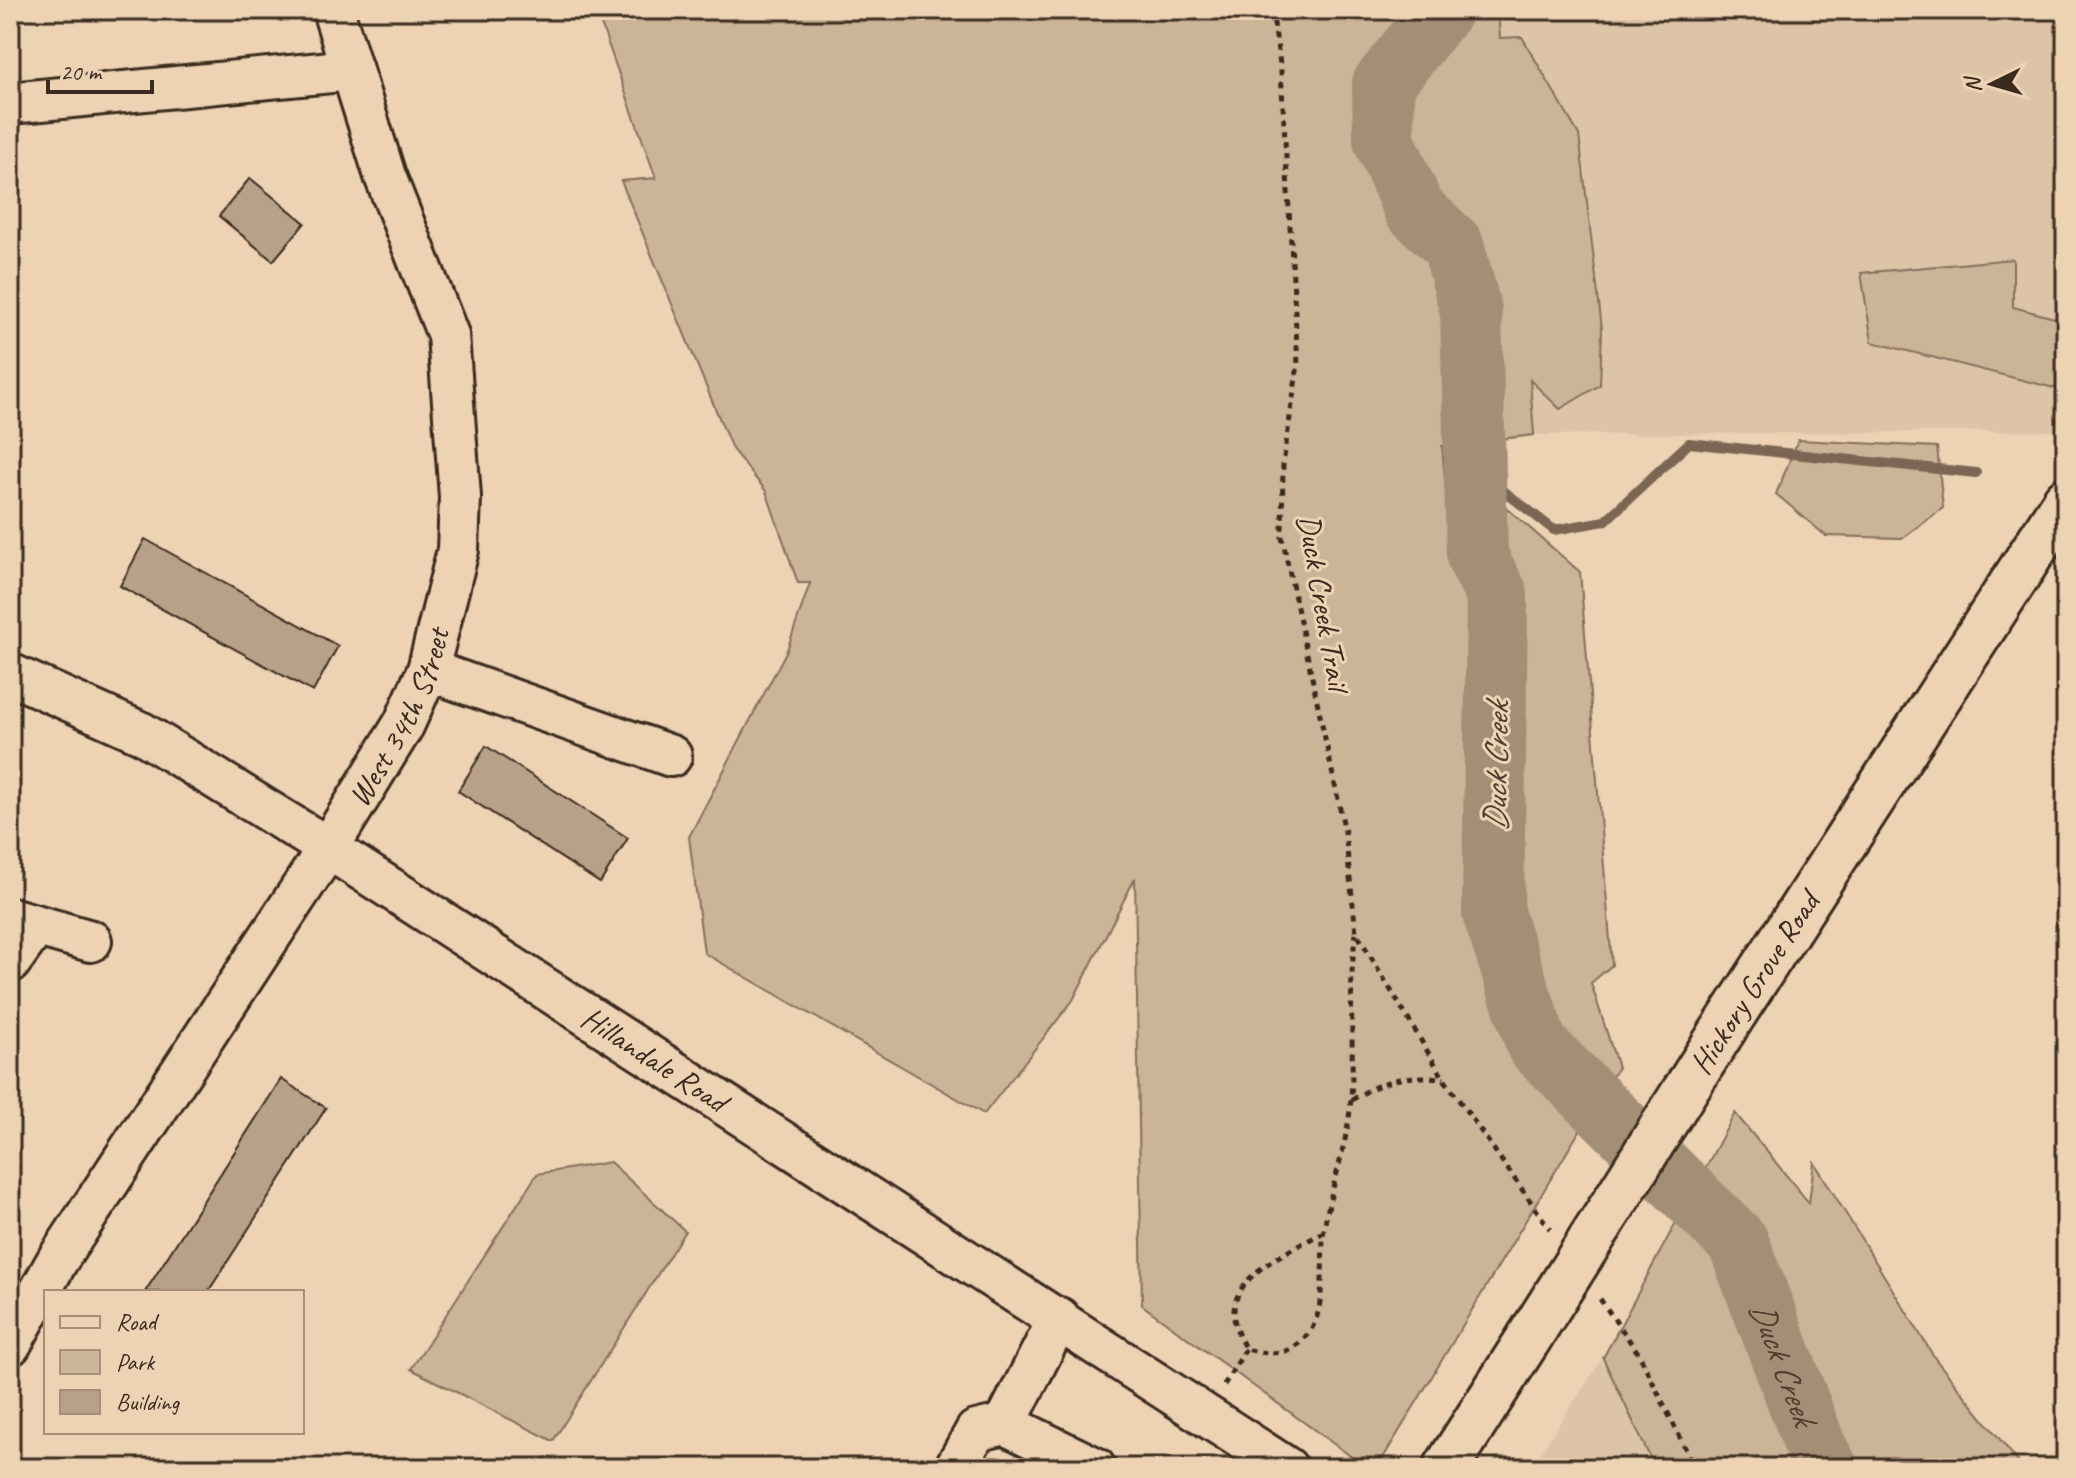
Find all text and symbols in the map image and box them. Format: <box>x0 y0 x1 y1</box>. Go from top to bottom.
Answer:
scale bar <box>48 44 152 94</box>
north arrow <box>1952 44 2032 124</box>
text: 20 m <box>60 57 103 87</box>
text: N <box>1958 74 1988 94</box>
street label: Duck Creek Trail <box>1288 511 1360 699</box>
street label: West 34th Street <box>339 621 459 814</box>
water label: Duck Creek <box>1473 697 1518 831</box>
street label: Hickory Grove Road <box>1680 881 1831 1082</box>
street label: Hillandale Road <box>574 997 739 1124</box>
legend <box>44 1290 304 1434</box>
water label: Duck Creek <box>1740 1295 1828 1436</box>
text: Road <box>116 1307 160 1337</box>
text: Park <box>116 1347 156 1377</box>
text: Building <box>116 1387 181 1417</box>

